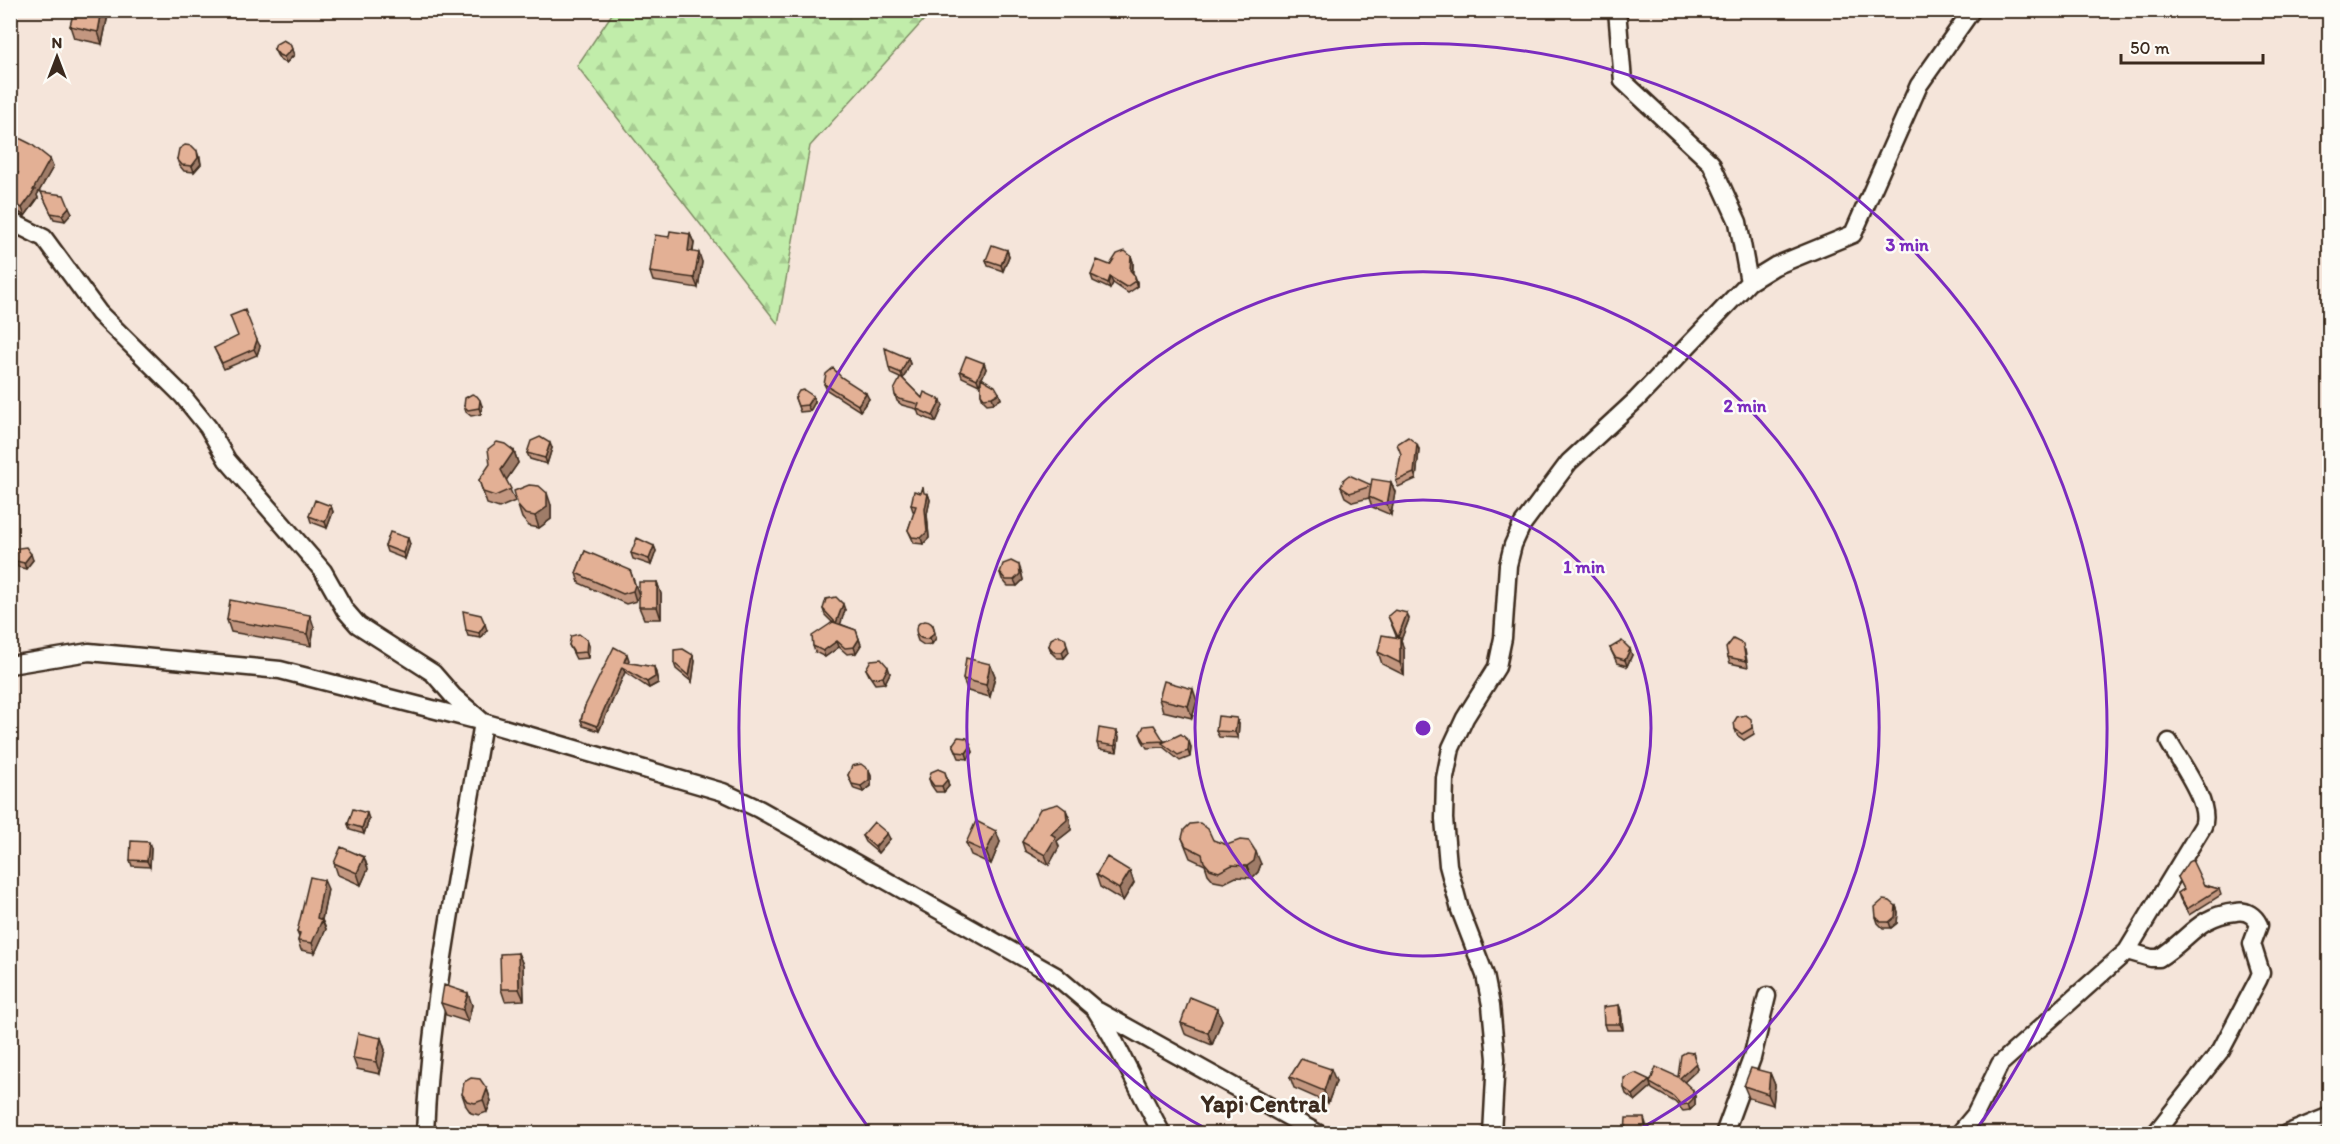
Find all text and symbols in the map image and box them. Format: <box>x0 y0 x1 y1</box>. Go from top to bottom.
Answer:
north arrow <box>27 27 87 87</box>
scale bar <box>2121 27 2264 65</box>
text: N <box>52 33 62 52</box>
text: 50 m <box>2130 37 2170 59</box>
text: 3 min <box>1885 234 1929 256</box>
text: 2 min <box>1724 395 1767 417</box>
text: 1 min <box>1563 556 1605 578</box>
centre of rings <box>1413 718 1433 738</box>
district label: Yapi Central <box>1200 1089 1327 1119</box>

